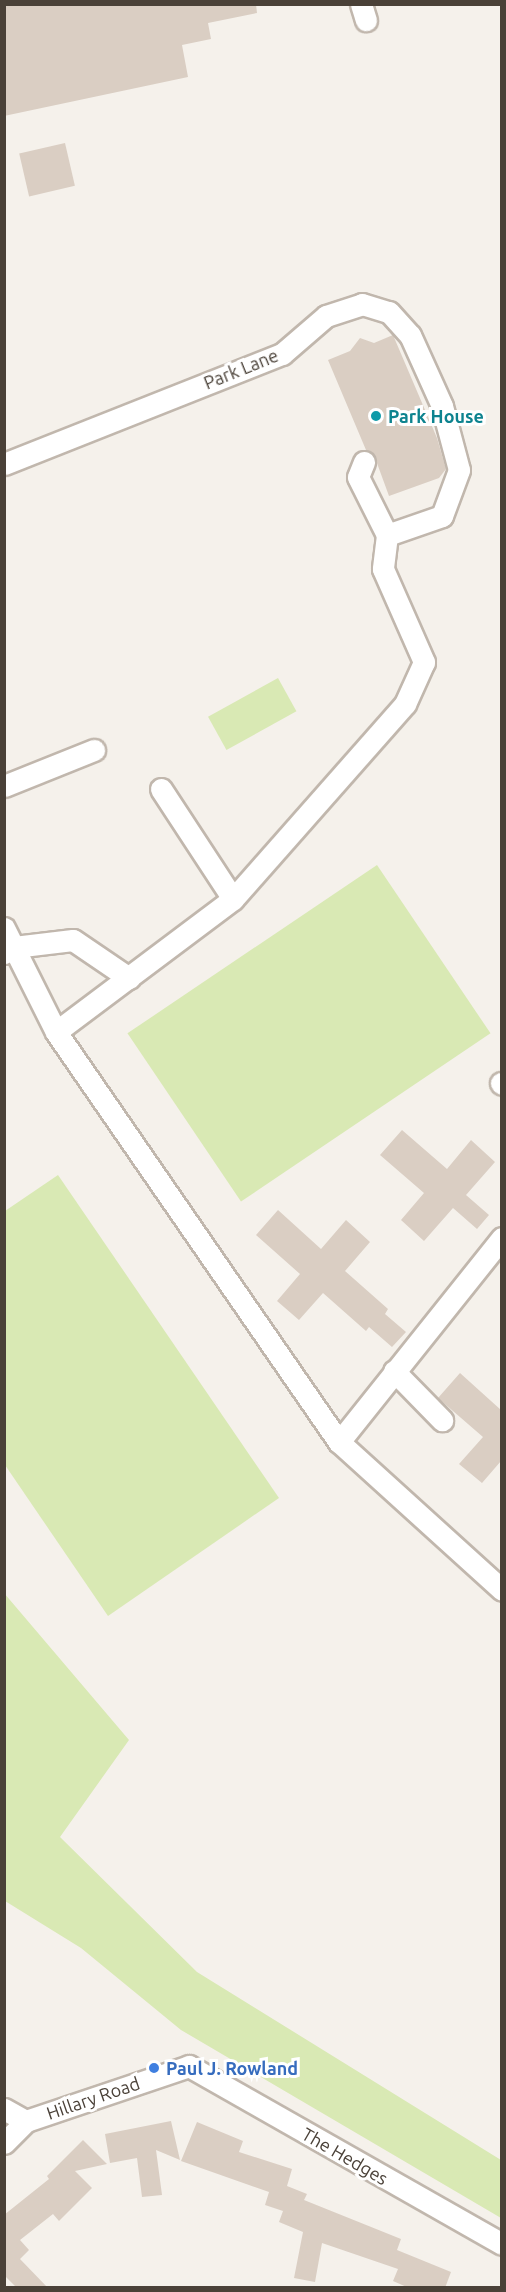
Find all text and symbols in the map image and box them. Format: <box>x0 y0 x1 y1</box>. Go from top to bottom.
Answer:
street label: Park Lane <box>201 344 281 394</box>
place label: Park House <box>388 405 484 427</box>
marker: Park House <box>369 409 383 423</box>
place label: Paul J. Rowland <box>166 2057 298 2079</box>
marker: Paul J. Rowland <box>147 2061 161 2075</box>
street label: Hillary Road <box>44 2072 142 2124</box>
street label: The Hedges <box>298 2123 392 2189</box>

